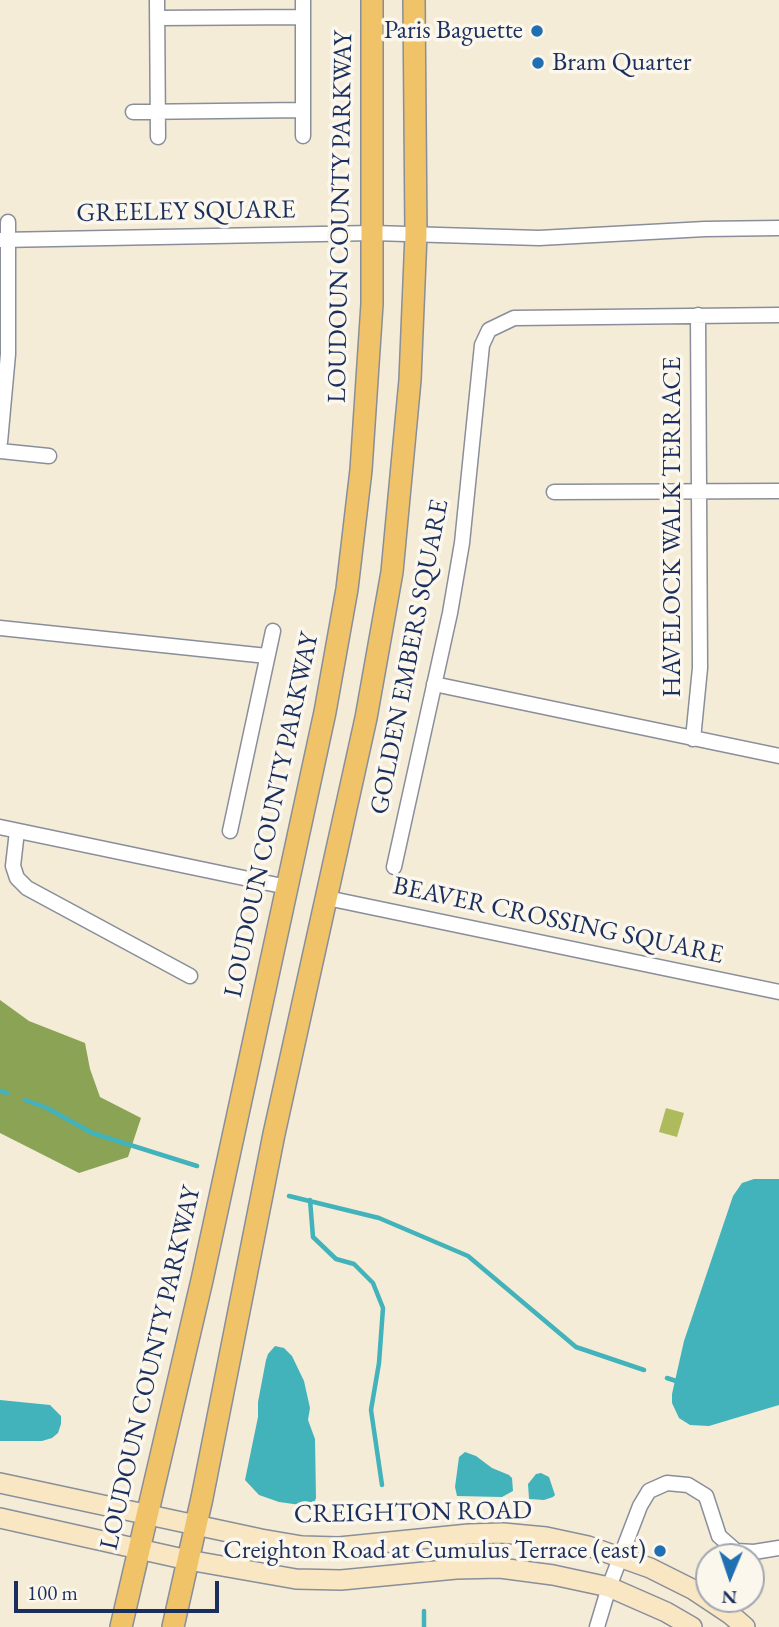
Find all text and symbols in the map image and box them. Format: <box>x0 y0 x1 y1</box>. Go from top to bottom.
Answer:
place label: Paris Baguette <box>384 15 523 47</box>
marker: Paris Baguette <box>529 23 545 39</box>
street label: LOUDOUN COUNTY PARKWAY <box>322 31 360 403</box>
place label: Bram Quarter <box>552 47 691 79</box>
marker: Bram Quarter <box>530 55 546 71</box>
street label: GREELEY SQUARE <box>76 194 296 230</box>
street label: HAVELOCK WALK TERRACE <box>657 357 689 697</box>
street label: GOLDEN EMBERS SQUARE <box>364 497 456 817</box>
street label: LOUDOUN COUNTY PARKWAY <box>218 630 326 1000</box>
street label: BEAVER CROSSING SQUARE <box>390 871 726 971</box>
street label: LOUDOUN COUNTY PARKWAY <box>94 1183 208 1553</box>
street label: CREIGHTON ROAD <box>294 1495 532 1531</box>
place label: Creighton Road at Cumulus Terrace (east) <box>223 1535 646 1567</box>
marker: Creighton Road at Cumulus Terrace (east) <box>652 1543 668 1559</box>
north arrow <box>695 1543 765 1613</box>
scale bar <box>18 1568 222 1612</box>
text: 100 m <box>27 1579 78 1606</box>
text: N <box>721 1585 737 1610</box>

